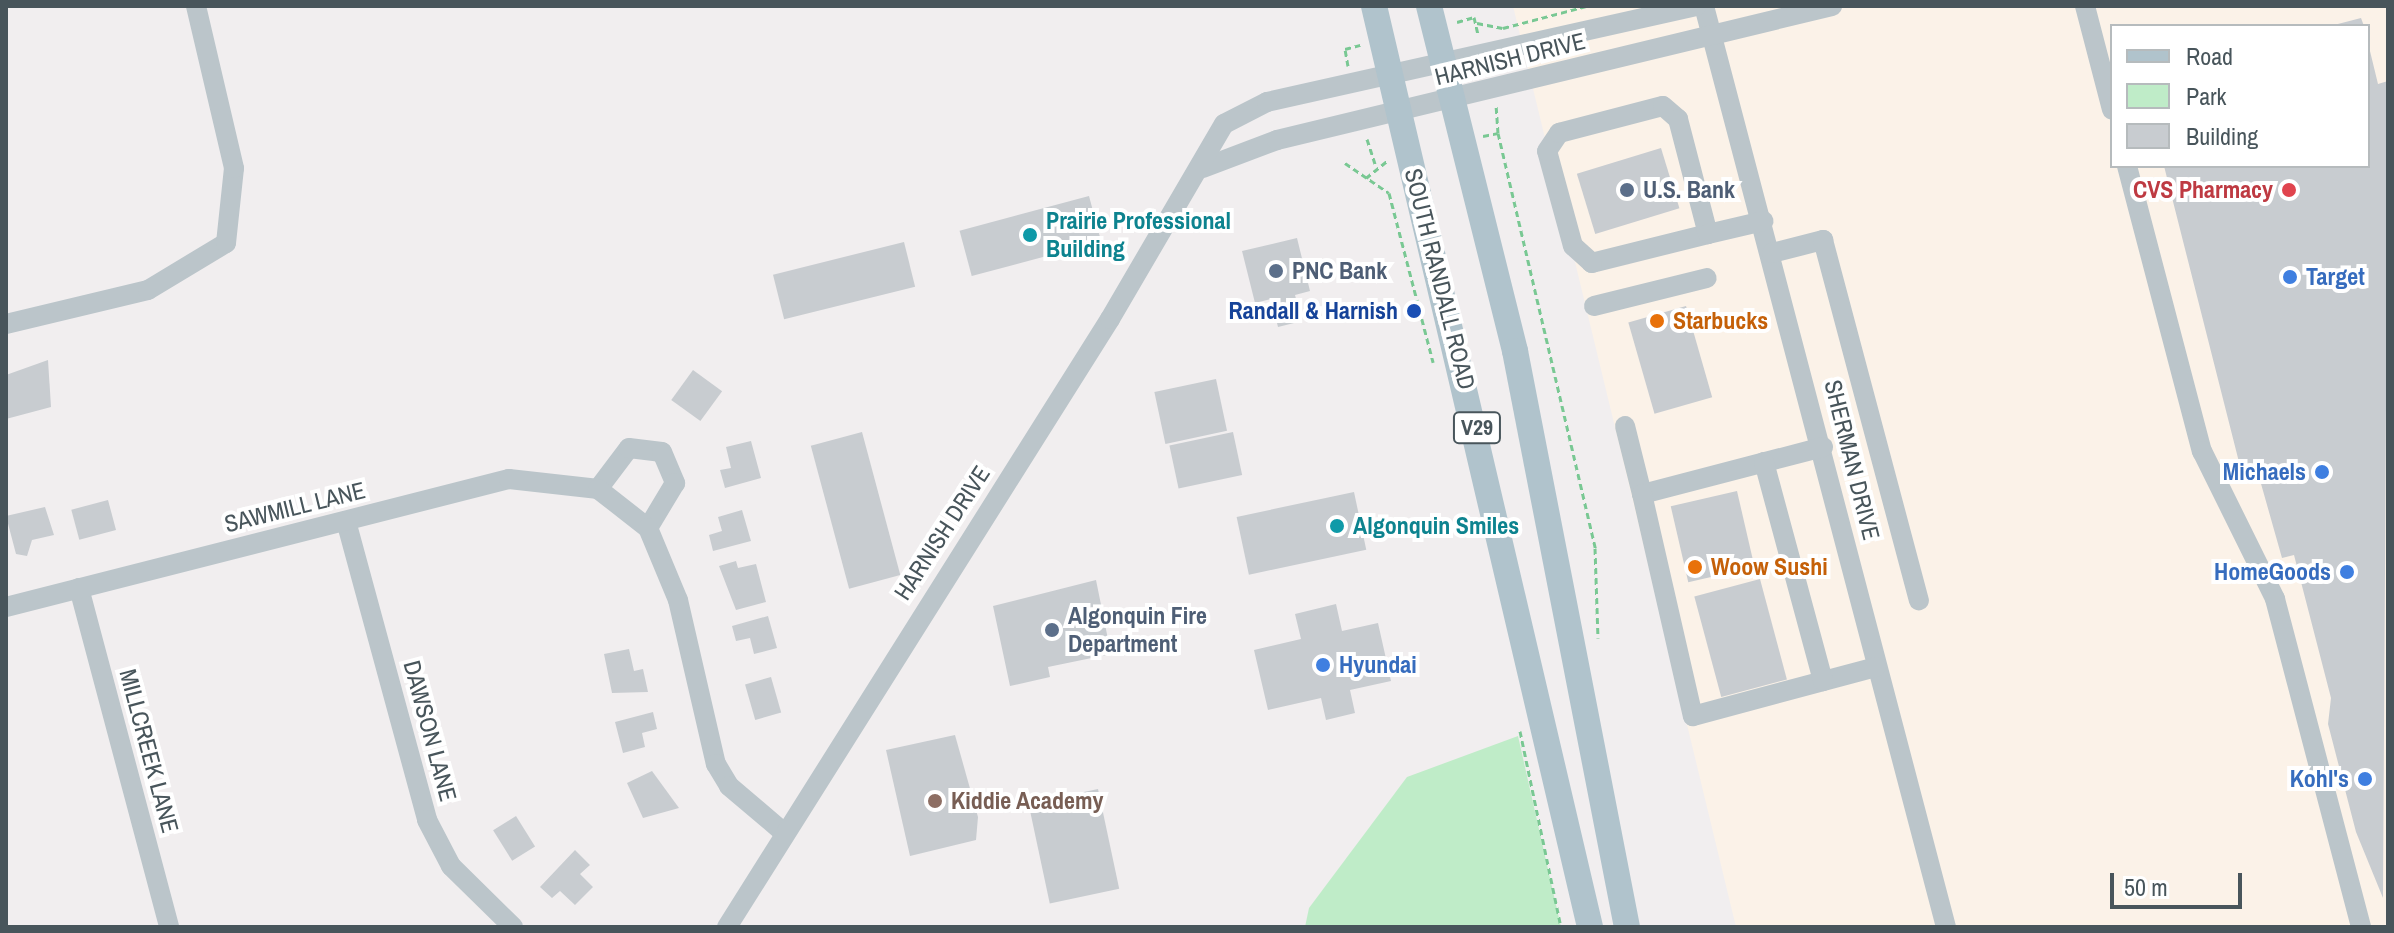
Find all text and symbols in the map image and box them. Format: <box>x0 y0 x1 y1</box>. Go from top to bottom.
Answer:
legend <box>2110 24 2370 168</box>
street label: HARNISH DRIVE <box>1432 26 1588 92</box>
text: Road <box>2186 40 2233 72</box>
text: Park <box>2186 80 2226 112</box>
text: Building <box>2186 120 2258 152</box>
street label: SOUTH RANDALL ROAD <box>1399 165 1481 393</box>
place label: U.S. Bank <box>1643 176 1735 204</box>
place label: CVS Pharmacy <box>2133 176 2273 204</box>
marker: U.S. Bank <box>1618 181 1636 199</box>
marker: CVS Pharmacy <box>2280 181 2298 199</box>
place label: Prairie Professional Building <box>1046 207 1231 263</box>
marker: Prairie Professional Building <box>1021 226 1039 244</box>
place label: PNC Bank <box>1292 257 1387 285</box>
marker: PNC Bank <box>1267 262 1285 280</box>
place label: Target <box>2306 263 2365 291</box>
marker: Target <box>2281 268 2299 286</box>
place label: Randall & Harnish <box>1228 297 1398 325</box>
marker: Randall & Harnish <box>1405 302 1423 320</box>
place label: Starbucks <box>1673 307 1768 335</box>
marker: Starbucks <box>1648 312 1666 330</box>
street label: SHERMAN DRIVE <box>1818 377 1886 543</box>
road number: V29 <box>1451 410 1503 446</box>
place label: Michaels <box>2223 458 2306 486</box>
street label: HARNISH DRIVE <box>888 461 996 605</box>
marker: Michaels <box>2313 463 2331 481</box>
street label: SAWMILL LANE <box>221 476 369 538</box>
place label: Algonquin Smiles <box>1353 512 1519 540</box>
marker: Algonquin Smiles <box>1328 517 1346 535</box>
place label: Woow Sushi <box>1711 553 1828 581</box>
marker: Woow Sushi <box>1686 558 1704 576</box>
place label: HomeGoods <box>2214 558 2331 586</box>
marker: HomeGoods <box>2338 563 2356 581</box>
place label: Algonquin Fire Department <box>1068 602 1207 658</box>
marker: Algonquin Fire Department <box>1043 621 1061 639</box>
place label: Hyundai <box>1339 651 1417 679</box>
marker: Hyundai <box>1314 656 1332 674</box>
street label: DAWSON LANE <box>397 657 463 805</box>
street label: MILLCREEK LANE <box>113 666 185 836</box>
place label: Kohl's <box>2290 765 2349 793</box>
marker: Kohl's <box>2356 770 2374 788</box>
place label: Kiddie Academy <box>951 787 1104 815</box>
marker: Kiddie Academy <box>926 792 944 810</box>
scale bar <box>2114 857 2246 907</box>
text: 50 m <box>2124 871 2168 903</box>

